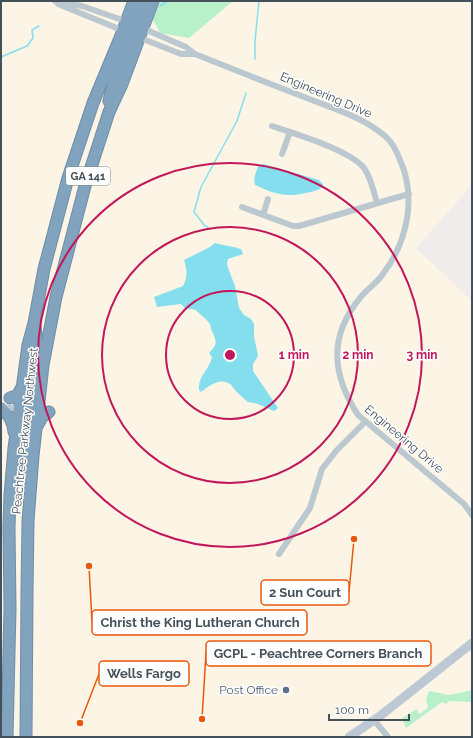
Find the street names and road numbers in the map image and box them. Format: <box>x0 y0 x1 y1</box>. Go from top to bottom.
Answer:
street label: Engineering Drive <box>278 69 374 121</box>
road number: GA 141 <box>66 167 110 185</box>
street label: Peachtree Parkway Northwest <box>9 347 41 515</box>
street label: Engineering Drive <box>362 402 446 476</box>

